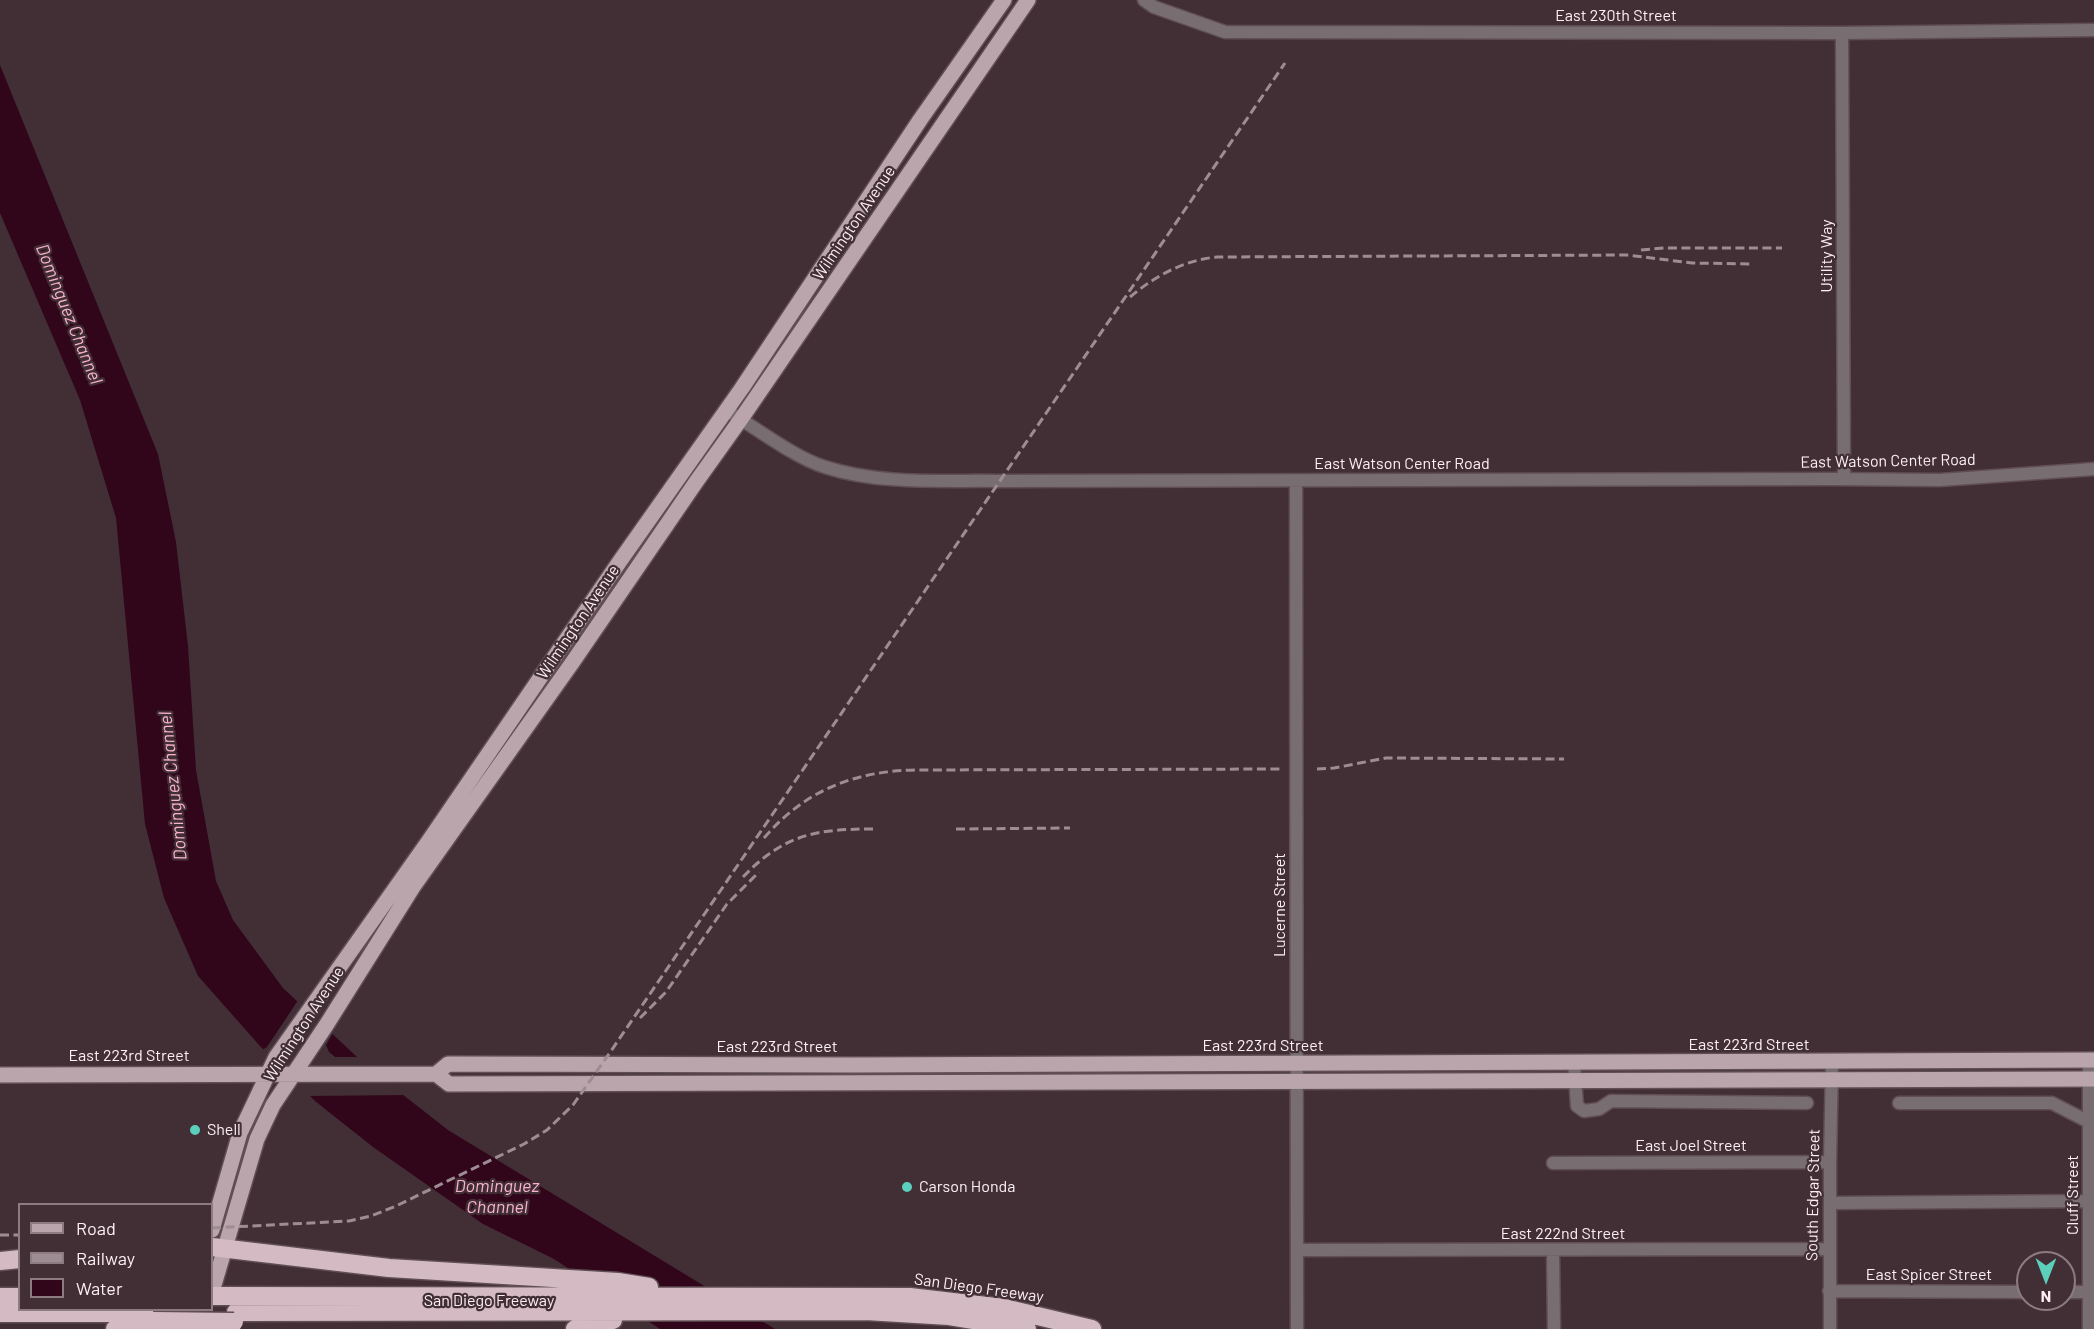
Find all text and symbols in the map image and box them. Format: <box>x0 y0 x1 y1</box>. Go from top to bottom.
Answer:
street label: East 230th Street <box>1555 6 1677 26</box>
street label: Wilmington Avenue <box>809 162 899 284</box>
street label: Utility Way <box>1817 219 1837 293</box>
water label: Dominguez Channel <box>31 241 107 387</box>
street label: East Watson Center Road <box>1800 450 1976 472</box>
street label: East Watson Center Road <box>1314 454 1490 474</box>
street label: Wilmington Avenue <box>533 561 623 683</box>
water label: Dominguez Channel <box>154 711 192 861</box>
street label: Lucerne Street <box>1270 853 1290 957</box>
street label: Wilmington Avenue <box>260 963 348 1085</box>
street label: East 223rd Street <box>1688 1035 1810 1055</box>
street label: East 223rd Street <box>1202 1036 1324 1056</box>
street label: East 223rd Street <box>716 1037 838 1057</box>
street label: East 223rd Street <box>68 1046 190 1066</box>
place label: Shell <box>207 1120 241 1140</box>
marker: Shell <box>188 1123 202 1137</box>
street label: South Edgar Street <box>1802 1129 1824 1261</box>
street label: East Joel Street <box>1635 1136 1747 1156</box>
street label: Cluff Street <box>2063 1155 2083 1235</box>
water label: Dominguez Channel <box>455 1175 539 1218</box>
place label: Carson Honda <box>919 1177 1015 1197</box>
marker: Carson Honda <box>900 1180 914 1194</box>
legend <box>18 1203 213 1311</box>
text: Road <box>76 1217 116 1239</box>
street label: East 222nd Street <box>1501 1224 1625 1244</box>
text: Railway <box>76 1247 135 1269</box>
north arrow <box>2016 1251 2076 1311</box>
street label: East Spicer Street <box>1866 1265 1992 1285</box>
street label: San Diego Freeway <box>913 1269 1045 1307</box>
text: Water <box>76 1277 123 1299</box>
text: N <box>2041 1288 2051 1307</box>
street label: San Diego Freeway <box>424 1291 554 1311</box>

